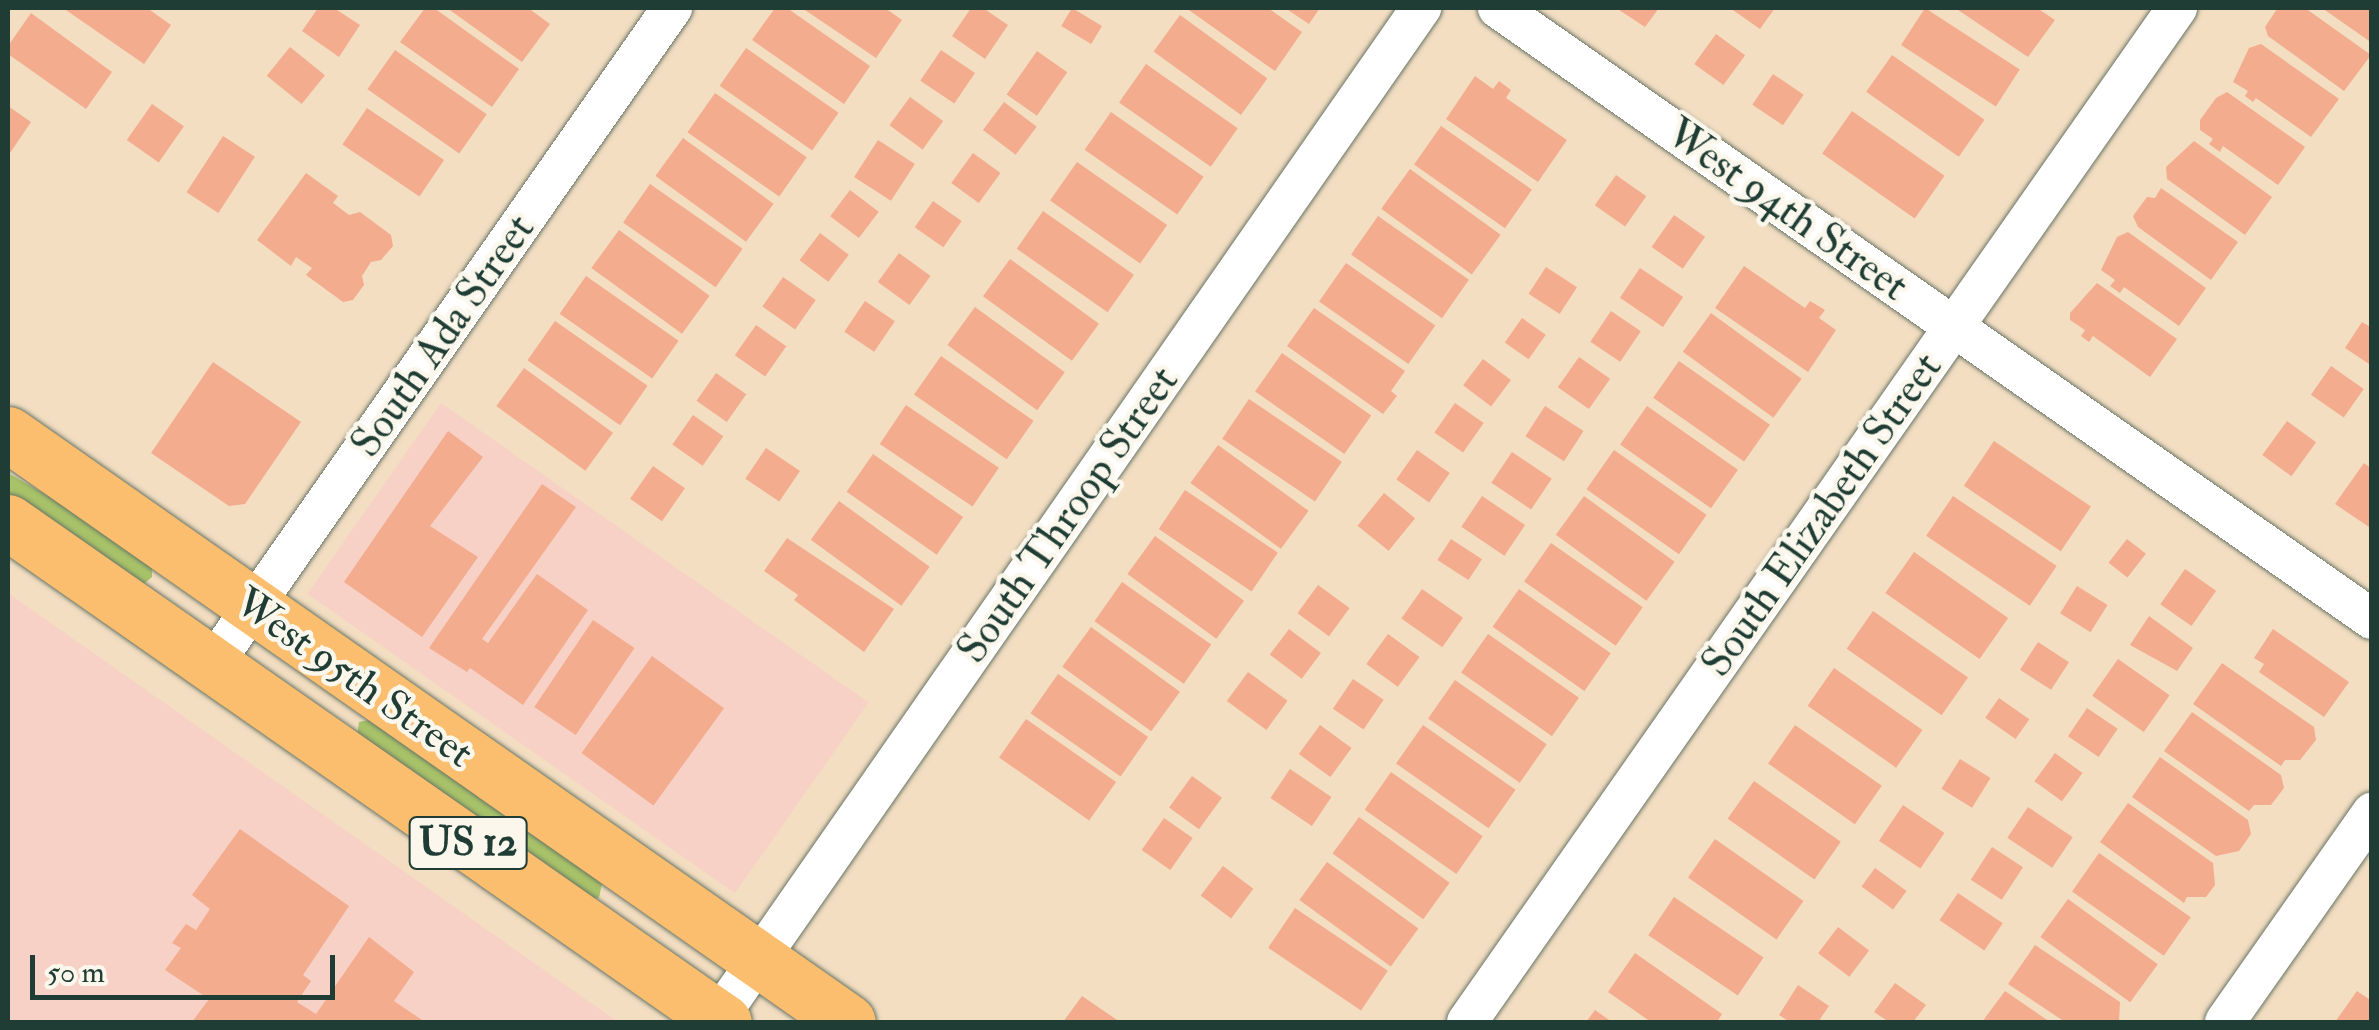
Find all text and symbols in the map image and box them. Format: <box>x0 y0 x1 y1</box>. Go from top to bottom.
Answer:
street label: West 94th Street <box>1657 108 1917 312</box>
street label: South Ada Street <box>341 205 545 467</box>
street label: South Elizabeth Street <box>1691 344 1953 686</box>
street label: South Throop Street <box>947 357 1189 673</box>
street label: West 95th Street <box>225 577 483 779</box>
road number: US 12 <box>408 808 528 878</box>
scale bar <box>35 935 340 997</box>
text: 50 m <box>47 954 105 991</box>

